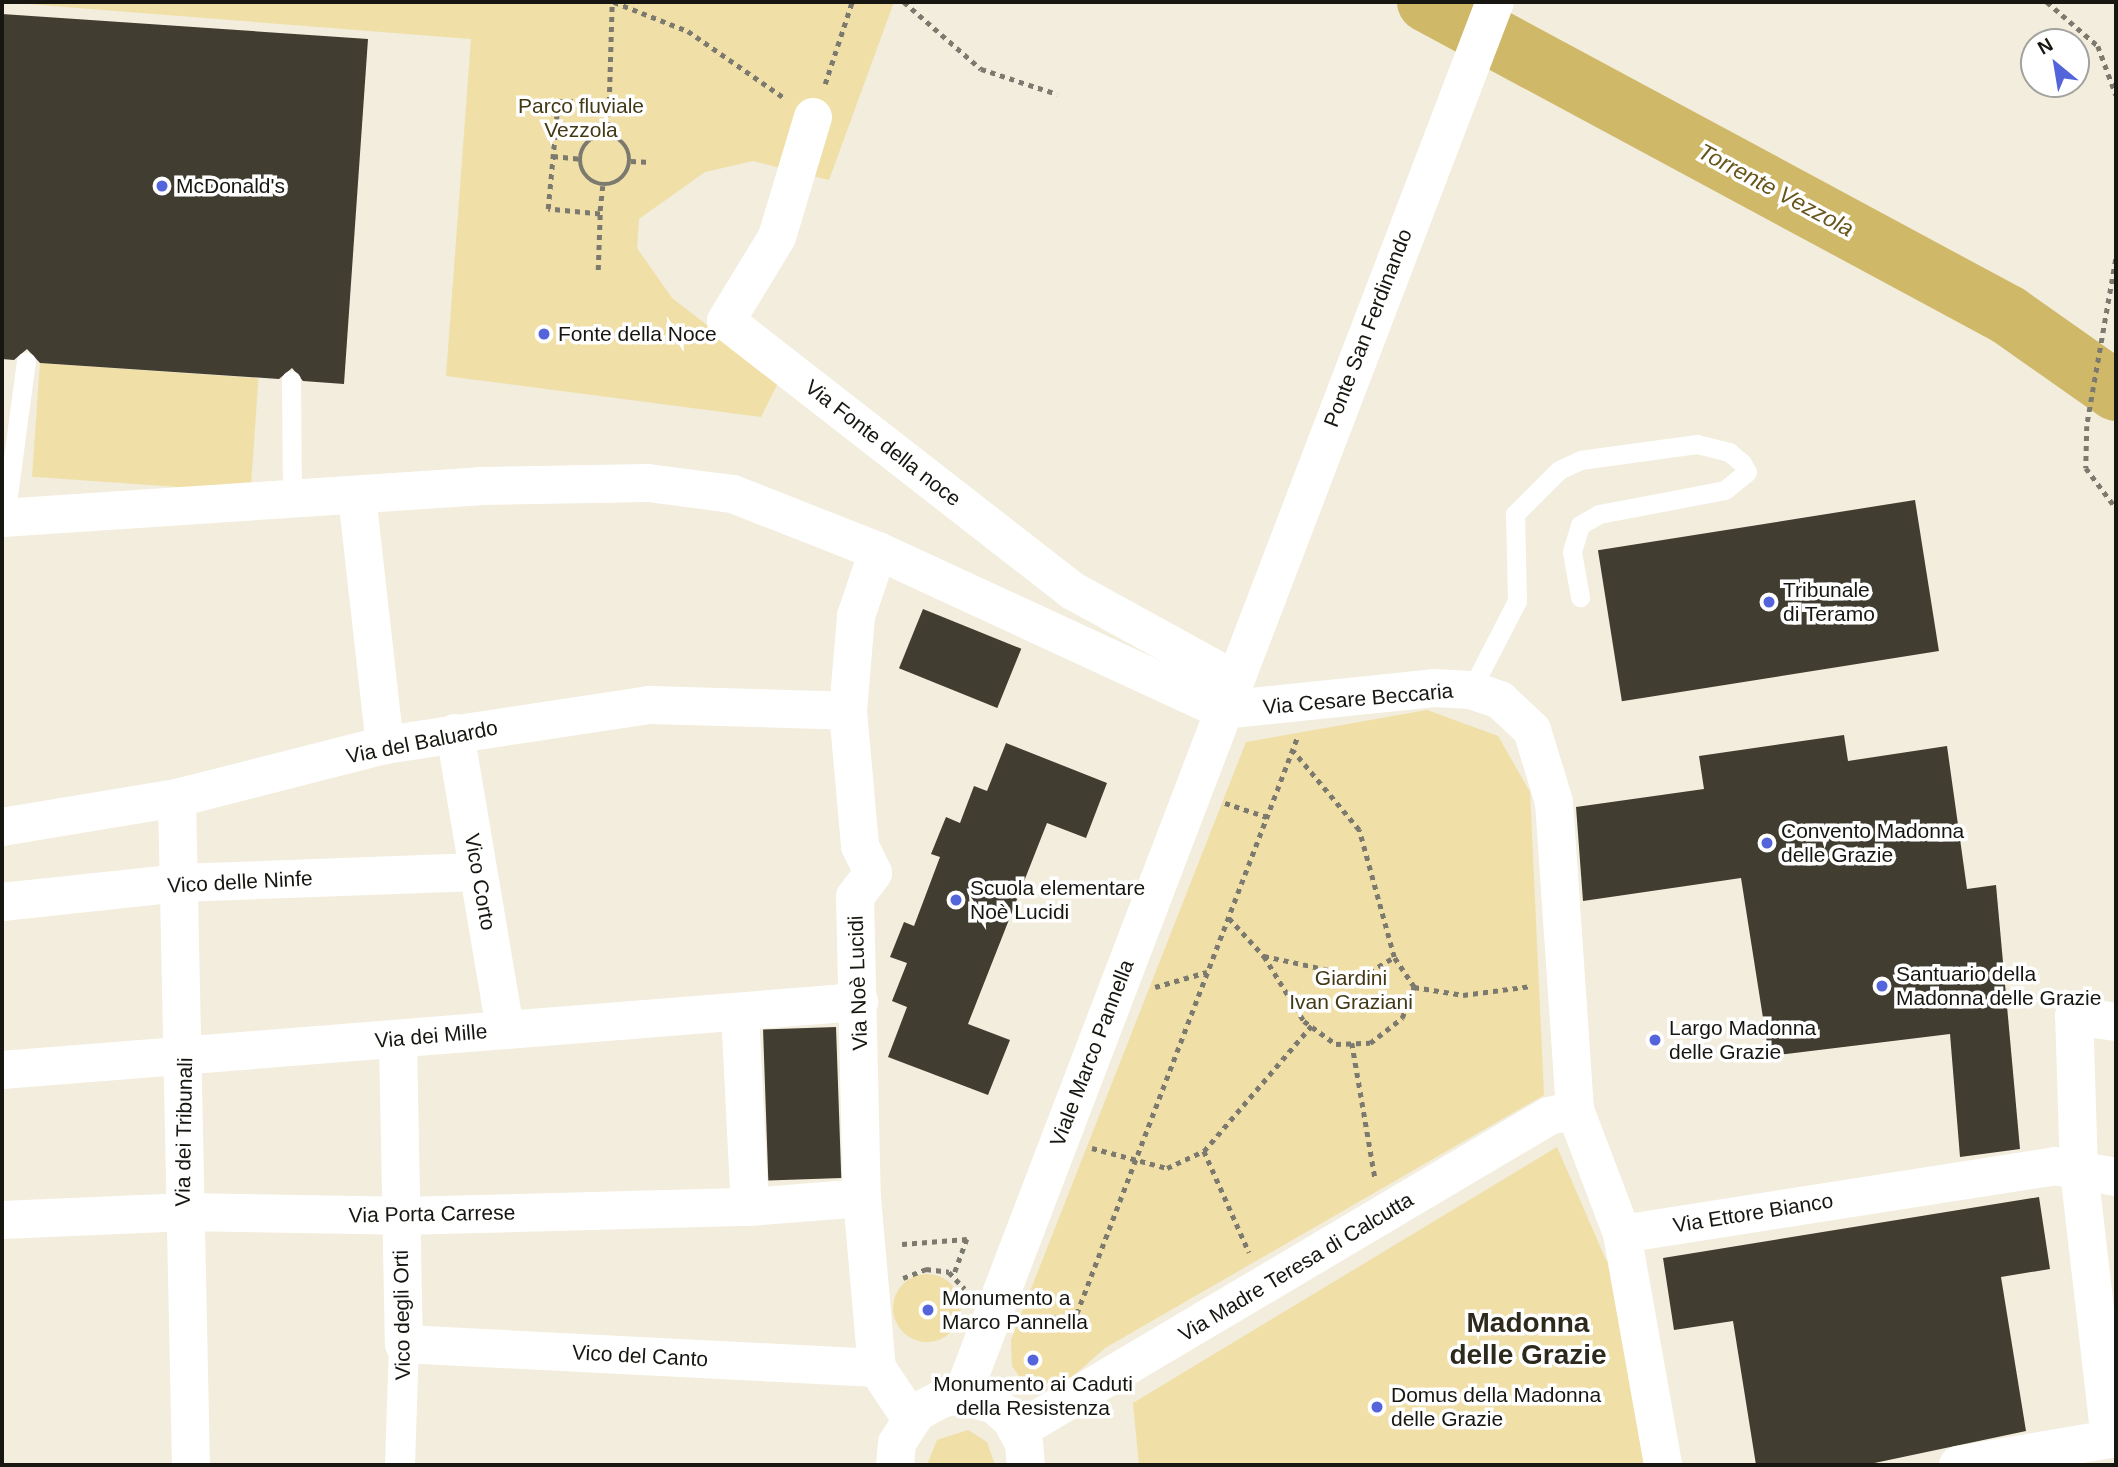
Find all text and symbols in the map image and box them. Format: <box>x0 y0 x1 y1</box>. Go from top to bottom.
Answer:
north arrow <box>2020 28 2090 98</box>
text: N <box>2034 34 2056 59</box>
park label: Parco fluviale Vezzola <box>518 93 644 143</box>
water label: Torrente Vezzola <box>1694 137 1858 243</box>
place label: McDonald's <box>176 173 285 199</box>
marker: McDonald's <box>154 178 170 194</box>
street label: Ponte San Ferdinando <box>1319 225 1417 431</box>
place label: Fonte della Noce <box>558 321 717 347</box>
marker: Fonte della Noce <box>536 326 552 342</box>
street label: Via Fonte della noce <box>800 374 966 512</box>
place label: Tribunale di Teramo <box>1783 577 1875 627</box>
marker: Tribunale di Teramo <box>1761 594 1777 610</box>
street label: Via Cesare Beccaria <box>1262 678 1454 720</box>
street label: Via del Baluardo <box>344 715 500 769</box>
place label: Convento Madonna delle Grazie <box>1781 818 1964 868</box>
street label: Vico Corto <box>459 832 501 932</box>
marker: Convento Madonna delle Grazie <box>1759 835 1775 851</box>
street label: Vico delle Ninfe <box>167 866 313 898</box>
place label: Scuola elementare Noè Lucidi <box>970 875 1145 925</box>
marker: Scuola elementare Noè Lucidi <box>948 892 964 908</box>
street label: Via Noè Lucidi <box>843 915 873 1051</box>
street label: Viale Marco Pannella <box>1045 956 1139 1150</box>
place label: Santuario della Madonna delle Grazie <box>1896 961 2101 1011</box>
park label: Giardini Ivan Graziani <box>1289 965 1413 1015</box>
marker: Santuario della Madonna delle Grazie <box>1874 978 1890 994</box>
place label: Largo Madonna delle Grazie <box>1669 1015 1816 1065</box>
street label: Via dei Mille <box>374 1019 488 1053</box>
marker: Largo Madonna delle Grazie <box>1647 1032 1663 1048</box>
street label: Via dei Tribunali <box>170 1057 198 1207</box>
street label: Via Madre Teresa di Calcutta <box>1174 1187 1418 1347</box>
street label: Via Ettore Bianco <box>1671 1188 1835 1238</box>
street label: Via Porta Carrese <box>349 1200 515 1228</box>
street label: Vico degli Orti <box>388 1250 416 1380</box>
place label: Monumento a Marco Pannella <box>942 1285 1088 1335</box>
marker: Monumento a Marco Pannella <box>920 1302 936 1318</box>
district label: Madonna delle Grazie <box>1449 1306 1607 1372</box>
street label: Vico del Canto <box>571 1340 709 1372</box>
marker: Monumento ai Caduti della Resistenza <box>1025 1352 1041 1368</box>
place label: Monumento ai Caduti della Resistenza <box>933 1371 1133 1421</box>
place label: Domus della Madonna delle Grazie <box>1391 1382 1601 1432</box>
marker: Domus della Madonna delle Grazie <box>1369 1399 1385 1415</box>

